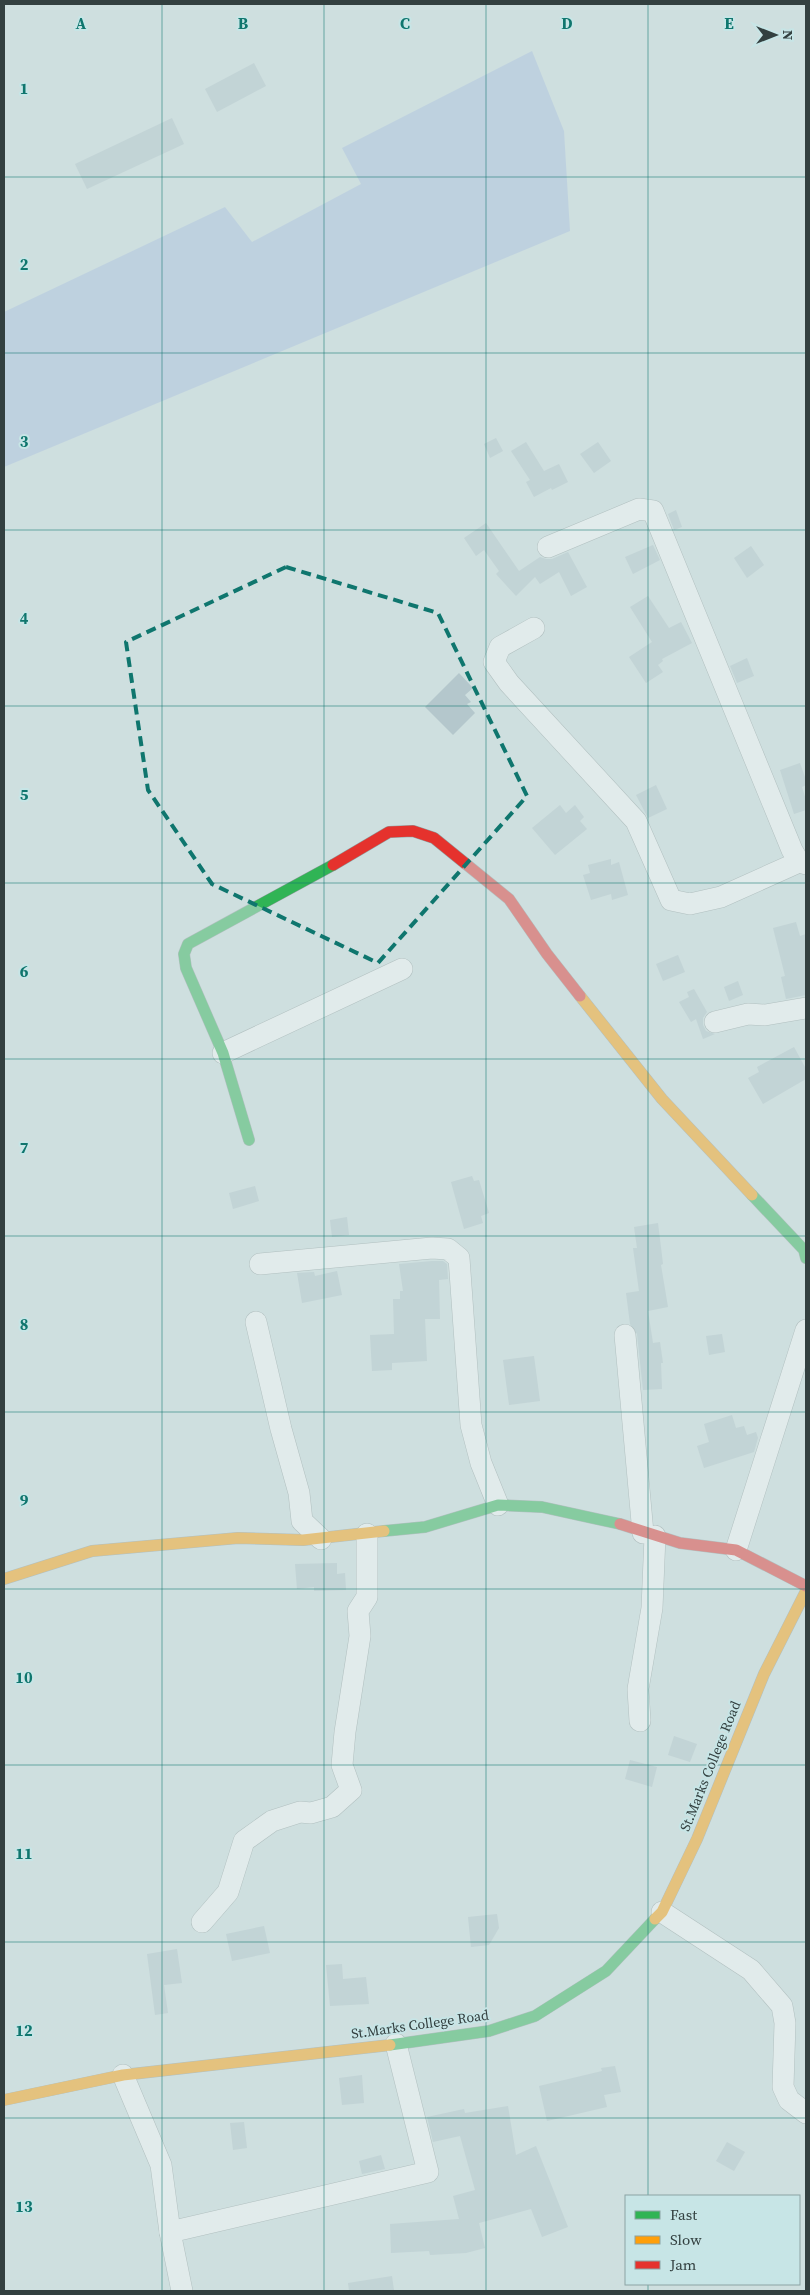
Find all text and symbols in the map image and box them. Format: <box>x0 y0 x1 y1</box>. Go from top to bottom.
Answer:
north arrow <box>750 10 800 60</box>
text: A <box>76 12 87 34</box>
text: B <box>238 12 249 34</box>
text: C <box>400 12 410 34</box>
text: D <box>561 12 573 34</box>
text: E <box>724 12 734 34</box>
text: N <box>778 30 798 40</box>
text: 1 <box>20 77 28 99</box>
text: 2 <box>20 253 29 275</box>
text: 3 <box>20 430 29 452</box>
text: 4 <box>20 607 29 629</box>
text: 5 <box>20 783 29 805</box>
text: 6 <box>20 960 29 982</box>
text: 7 <box>20 1136 29 1158</box>
text: 8 <box>20 1313 28 1335</box>
text: 9 <box>20 1489 29 1511</box>
text: 10 <box>15 1666 33 1688</box>
street label: St.Marks College Road <box>675 1698 745 1834</box>
text: 11 <box>15 1842 33 1864</box>
street label: St.Marks College Road <box>350 2004 490 2044</box>
text: 12 <box>15 2019 33 2041</box>
text: 13 <box>15 2195 33 2217</box>
legend <box>625 2195 800 2285</box>
text: Fast <box>670 2204 697 2225</box>
text: Slow <box>670 2229 702 2250</box>
text: Jam <box>669 2254 697 2275</box>

